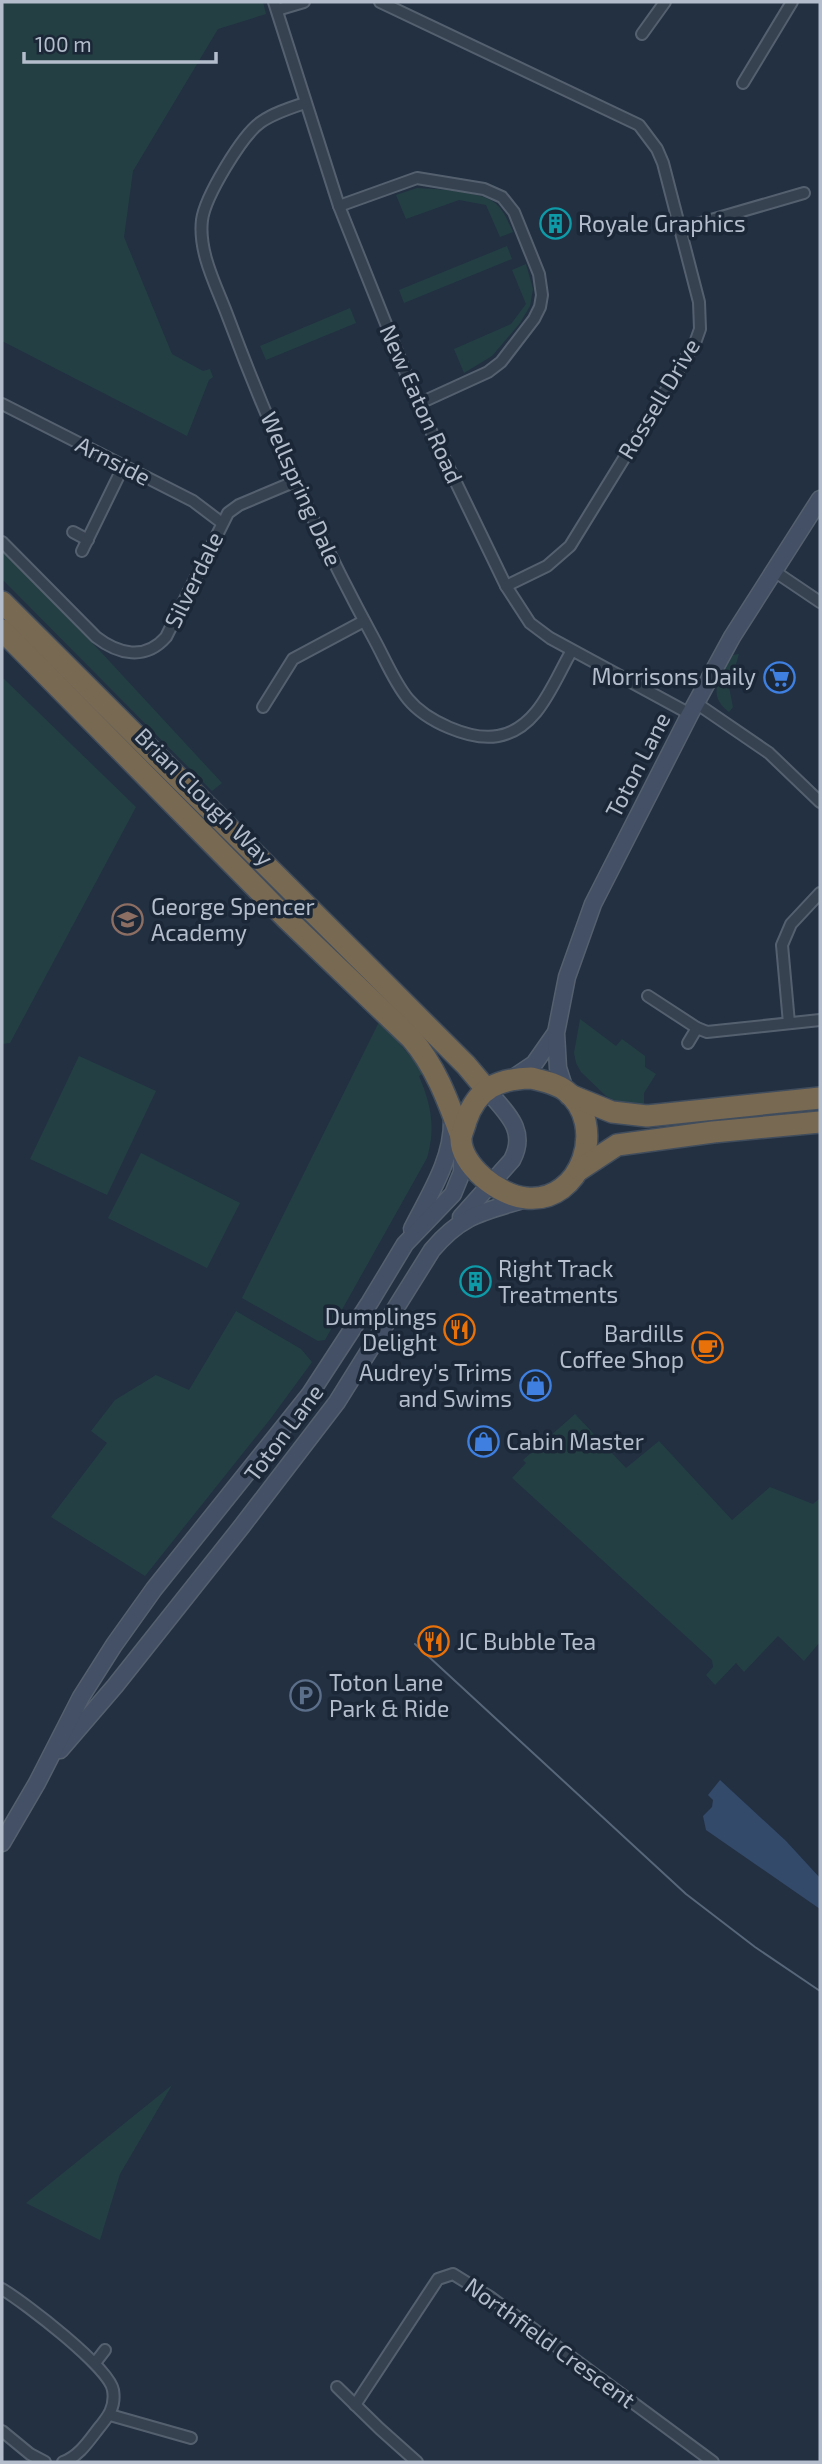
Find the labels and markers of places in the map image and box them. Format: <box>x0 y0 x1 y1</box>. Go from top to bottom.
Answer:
building icon: Royale Graphics <box>538 207 572 241</box>
place label: Royale Graphics <box>578 209 746 237</box>
supermarket icon: Morrisons Daily <box>762 660 796 694</box>
place label: Morrisons Daily <box>592 662 756 690</box>
place label: George Spencer Academy <box>151 892 315 946</box>
school or university icon: George Spencer Academy <box>111 903 145 937</box>
place label: Right Track Treatments <box>498 1254 618 1308</box>
building icon: Right Track Treatments <box>458 1265 492 1299</box>
place label: Dumplings Delight <box>325 1302 437 1356</box>
restaurant icon: Dumplings Delight <box>443 1313 477 1347</box>
place label: Bardills Coffee Shop <box>559 1319 684 1373</box>
cafe icon: Bardills Coffee Shop <box>690 1330 724 1364</box>
place label: Audrey's Trims and Swims <box>359 1358 512 1412</box>
shop icon: Audrey's Trims and Swims <box>518 1369 552 1403</box>
shop icon: Cabin Master <box>466 1425 500 1459</box>
place label: Cabin Master <box>506 1427 644 1455</box>
restaurant icon: JC Bubble Tea <box>417 1625 451 1659</box>
place label: JC Bubble Tea <box>457 1627 596 1655</box>
place label: Toton Lane Park & Ride <box>329 1668 449 1722</box>
parking icon: Toton Lane Park & Ride <box>289 1679 323 1713</box>

